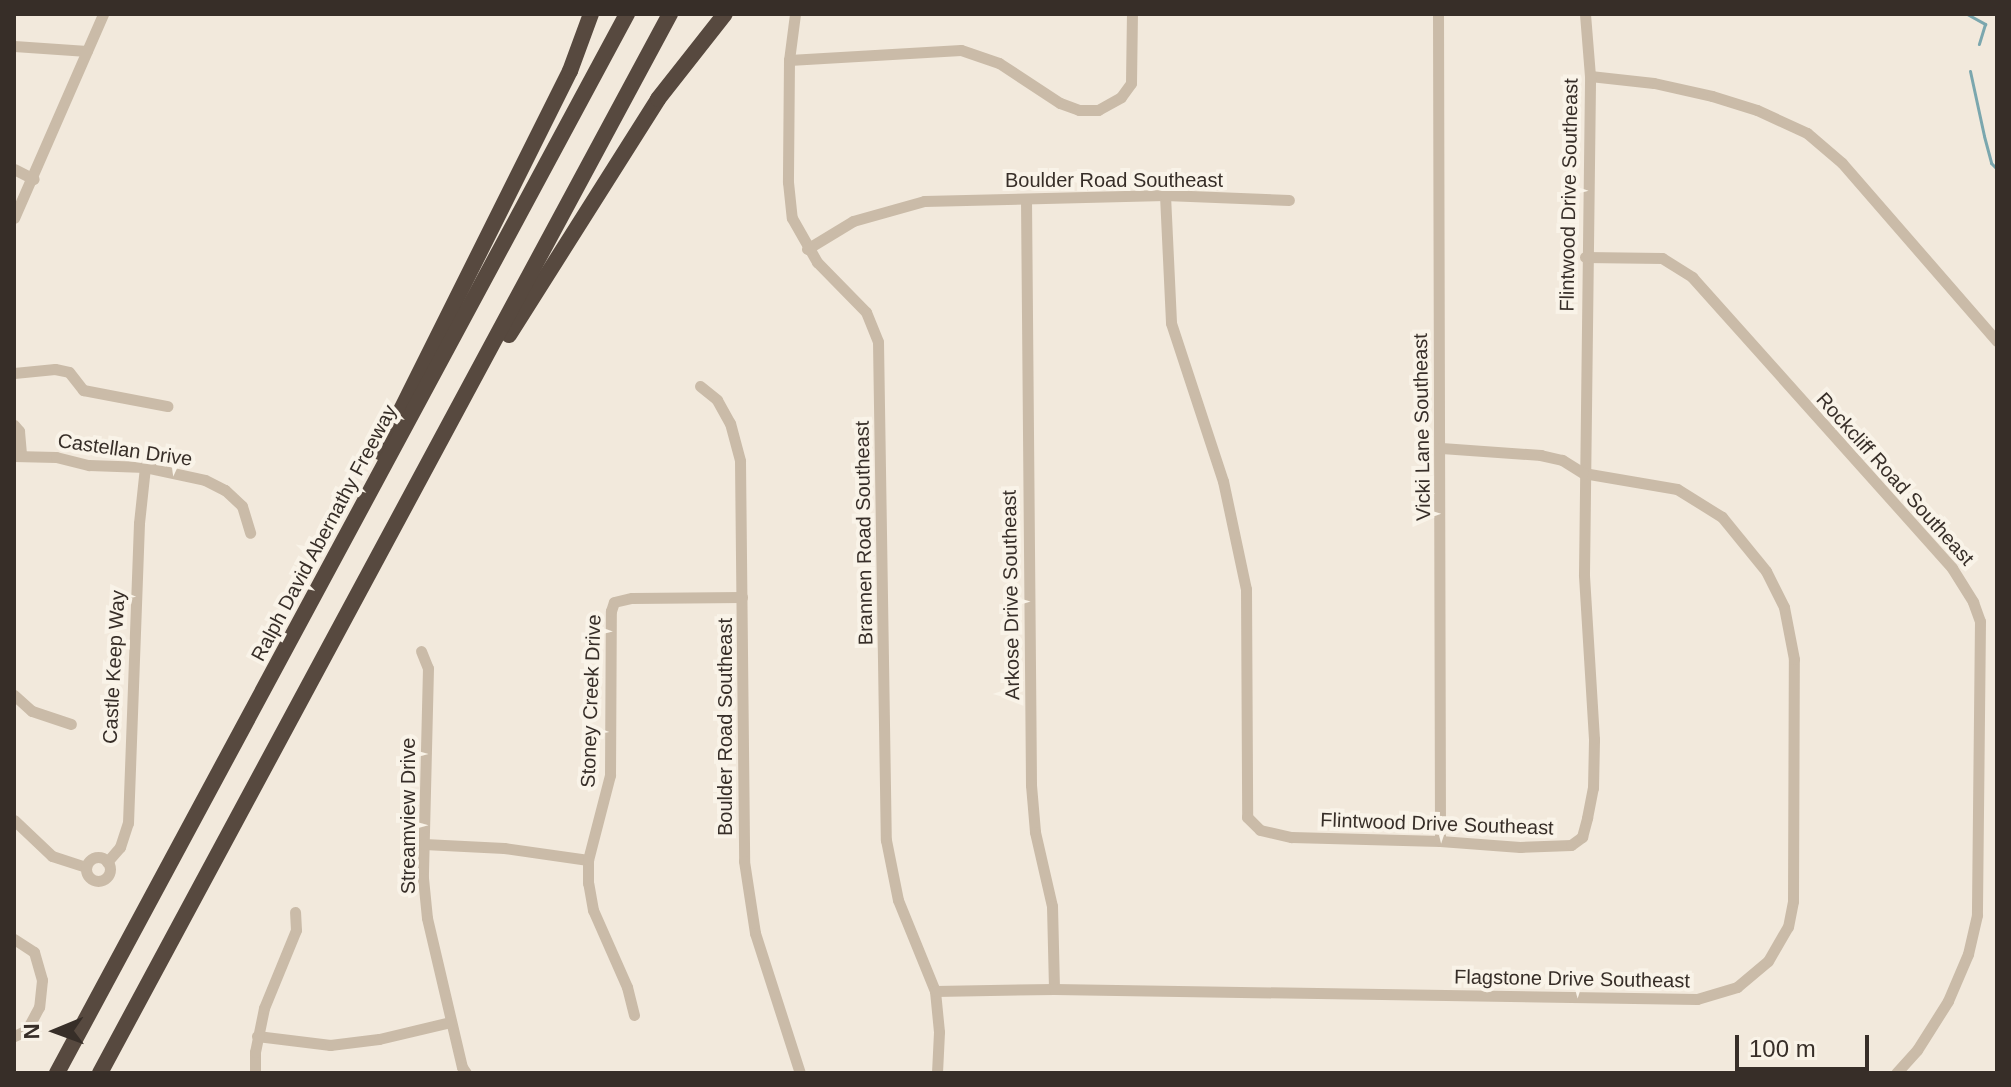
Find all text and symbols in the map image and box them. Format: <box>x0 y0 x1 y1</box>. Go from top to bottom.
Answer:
street label: Flintwood Drive Southeast <box>1555 78 1583 312</box>
street label: Boulder Road Southeast <box>1005 168 1223 192</box>
street label: Vicki Lane Southeast <box>1408 333 1436 521</box>
street label: Rockcliff Road Southeast <box>1811 388 1979 570</box>
street label: Ralph David Abernathy Freeway <box>246 400 402 666</box>
street label: Brannen Road Southeast <box>850 421 878 645</box>
street label: Castellan Drive <box>56 429 194 471</box>
street label: Arkose Drive Southeast <box>997 490 1025 700</box>
street label: Castle Keep Way <box>98 590 130 744</box>
street label: Stoney Creek Drive <box>576 614 606 788</box>
street label: Boulder Road Southeast <box>713 618 737 836</box>
street label: Streamview Drive <box>396 738 420 894</box>
street label: Flintwood Drive Southeast <box>1320 808 1554 840</box>
street label: Flagstone Drive Southeast <box>1454 965 1690 993</box>
north arrow <box>16 991 96 1071</box>
scale bar <box>1739 1019 1873 1069</box>
text: N <box>19 1023 44 1040</box>
text: 100 m <box>1749 1035 1816 1062</box>

